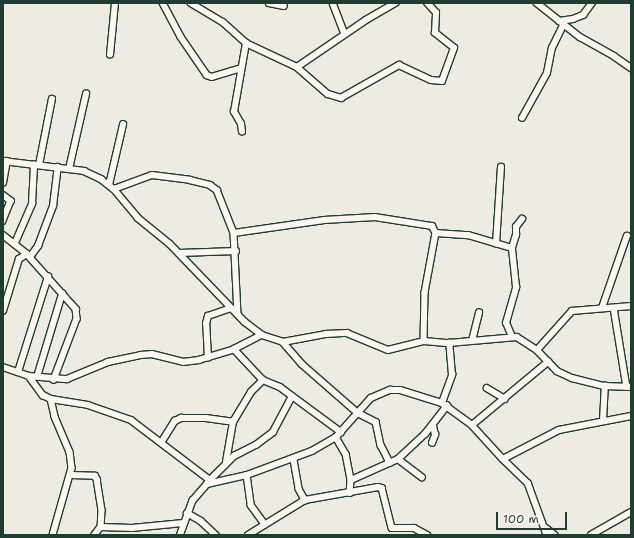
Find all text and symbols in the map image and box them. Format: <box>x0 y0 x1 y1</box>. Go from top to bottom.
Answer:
scale bar <box>498 504 569 530</box>
text: 100 m <box>503 511 539 527</box>

